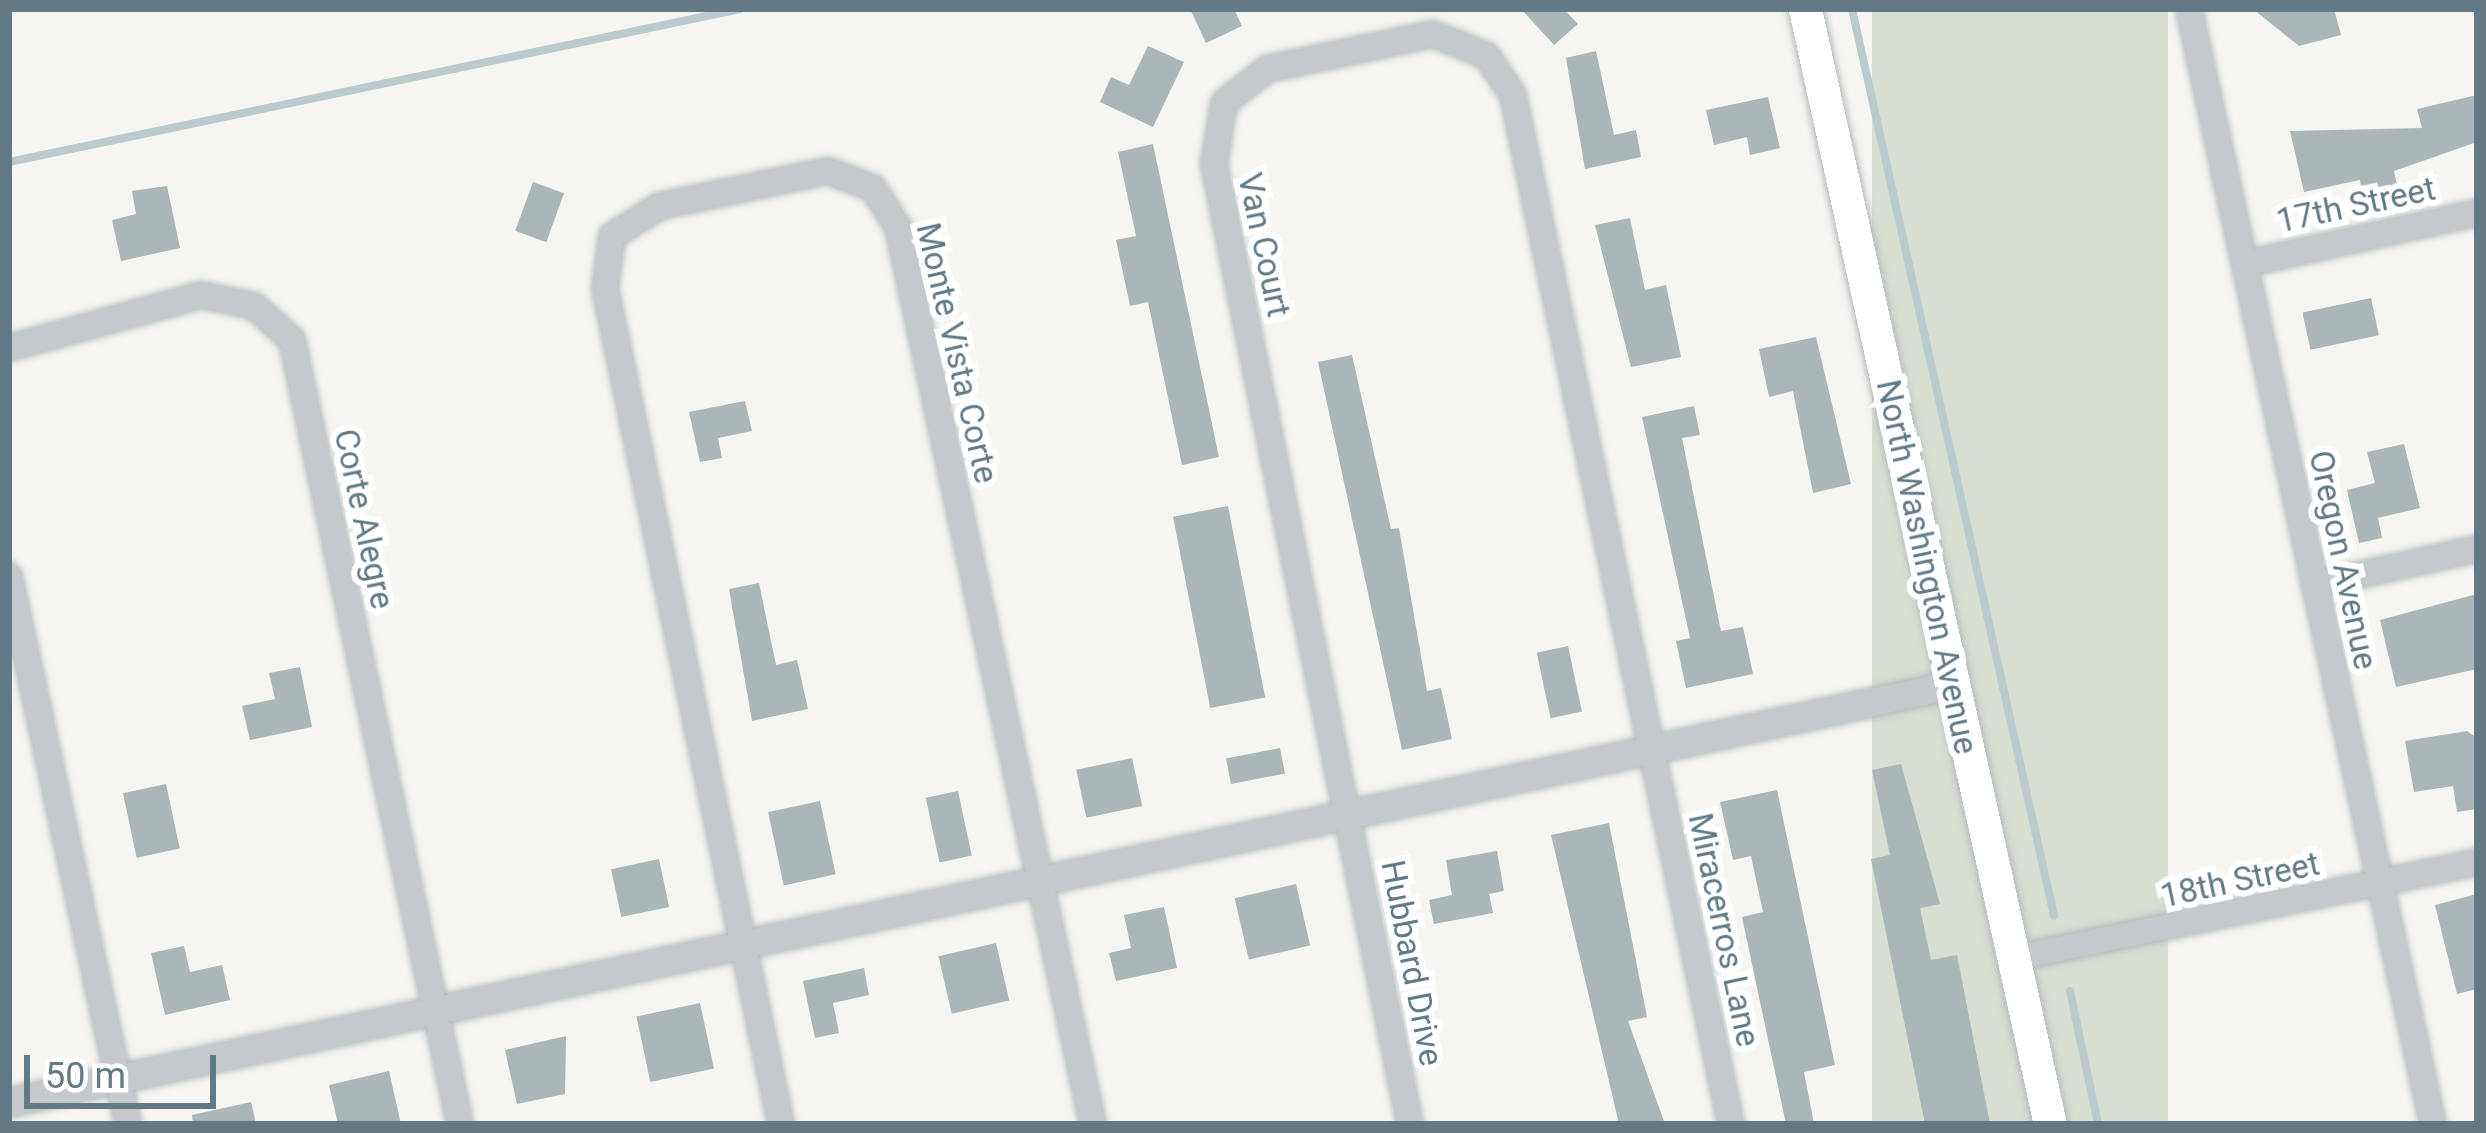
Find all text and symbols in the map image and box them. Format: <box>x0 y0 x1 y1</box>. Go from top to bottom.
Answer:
street label: 17th Street <box>2273 169 2439 241</box>
street label: Van Court <box>1229 170 1299 320</box>
street label: Monte Vista Corte <box>908 219 1006 487</box>
street label: North Washington Avenue <box>1868 376 1986 758</box>
street label: Corte Alegre <box>326 426 402 612</box>
street label: Oregon Avenue <box>2300 447 2386 673</box>
street label: Miracerros Lane <box>1680 810 1768 1050</box>
street label: 18th Street <box>2157 844 2323 916</box>
street label: Hubbard Drive <box>1373 857 1451 1069</box>
scale bar <box>30 1031 222 1105</box>
text: 50 m <box>45 1055 126 1097</box>

